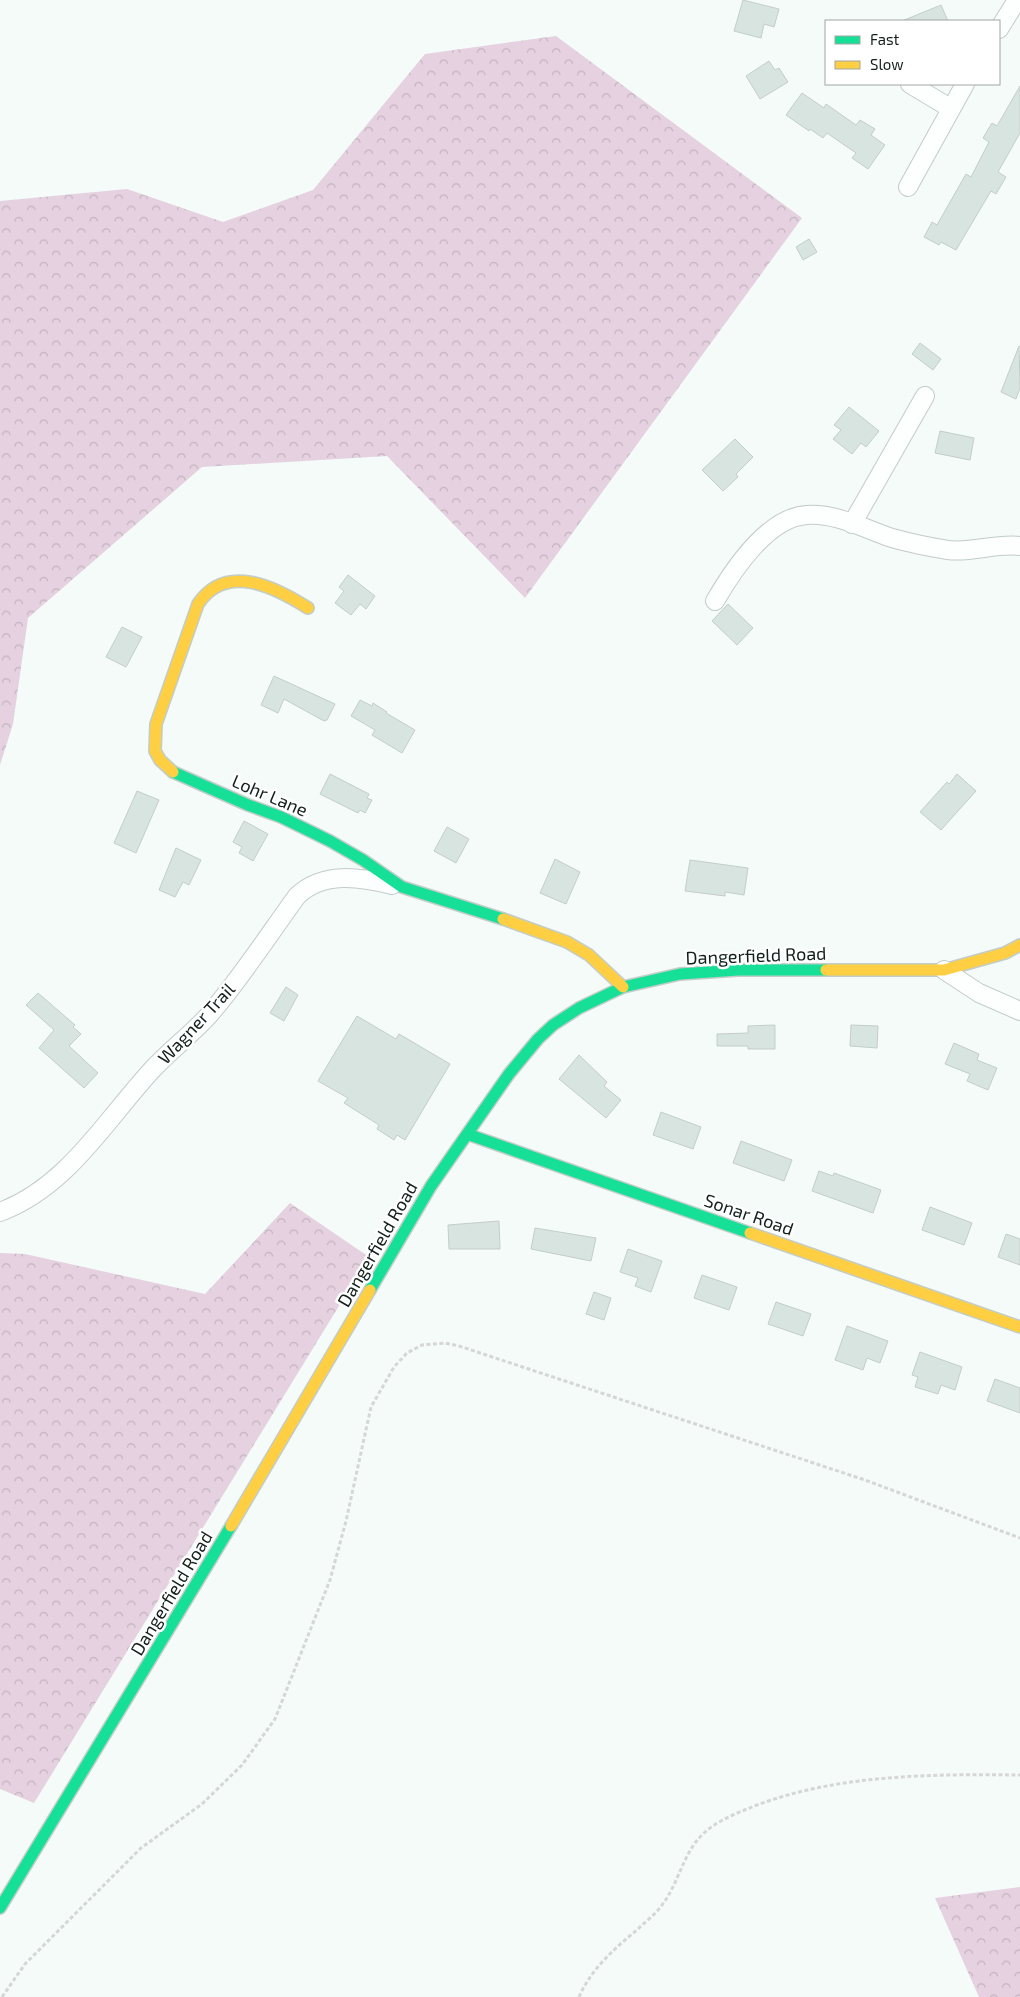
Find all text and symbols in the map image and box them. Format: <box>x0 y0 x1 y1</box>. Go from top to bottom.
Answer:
legend <box>825 20 1000 85</box>
text: Fast <box>870 30 900 48</box>
text: Slow <box>870 55 904 73</box>
street label: Lohr Lane <box>229 769 311 821</box>
street label: Dangerfield Road <box>685 942 827 968</box>
street label: Wagner Trail <box>153 977 240 1068</box>
street label: Dangerfield Road <box>332 1178 422 1310</box>
street label: Sonar Road <box>701 1188 797 1240</box>
street label: Dangerfield Road <box>125 1527 217 1659</box>

